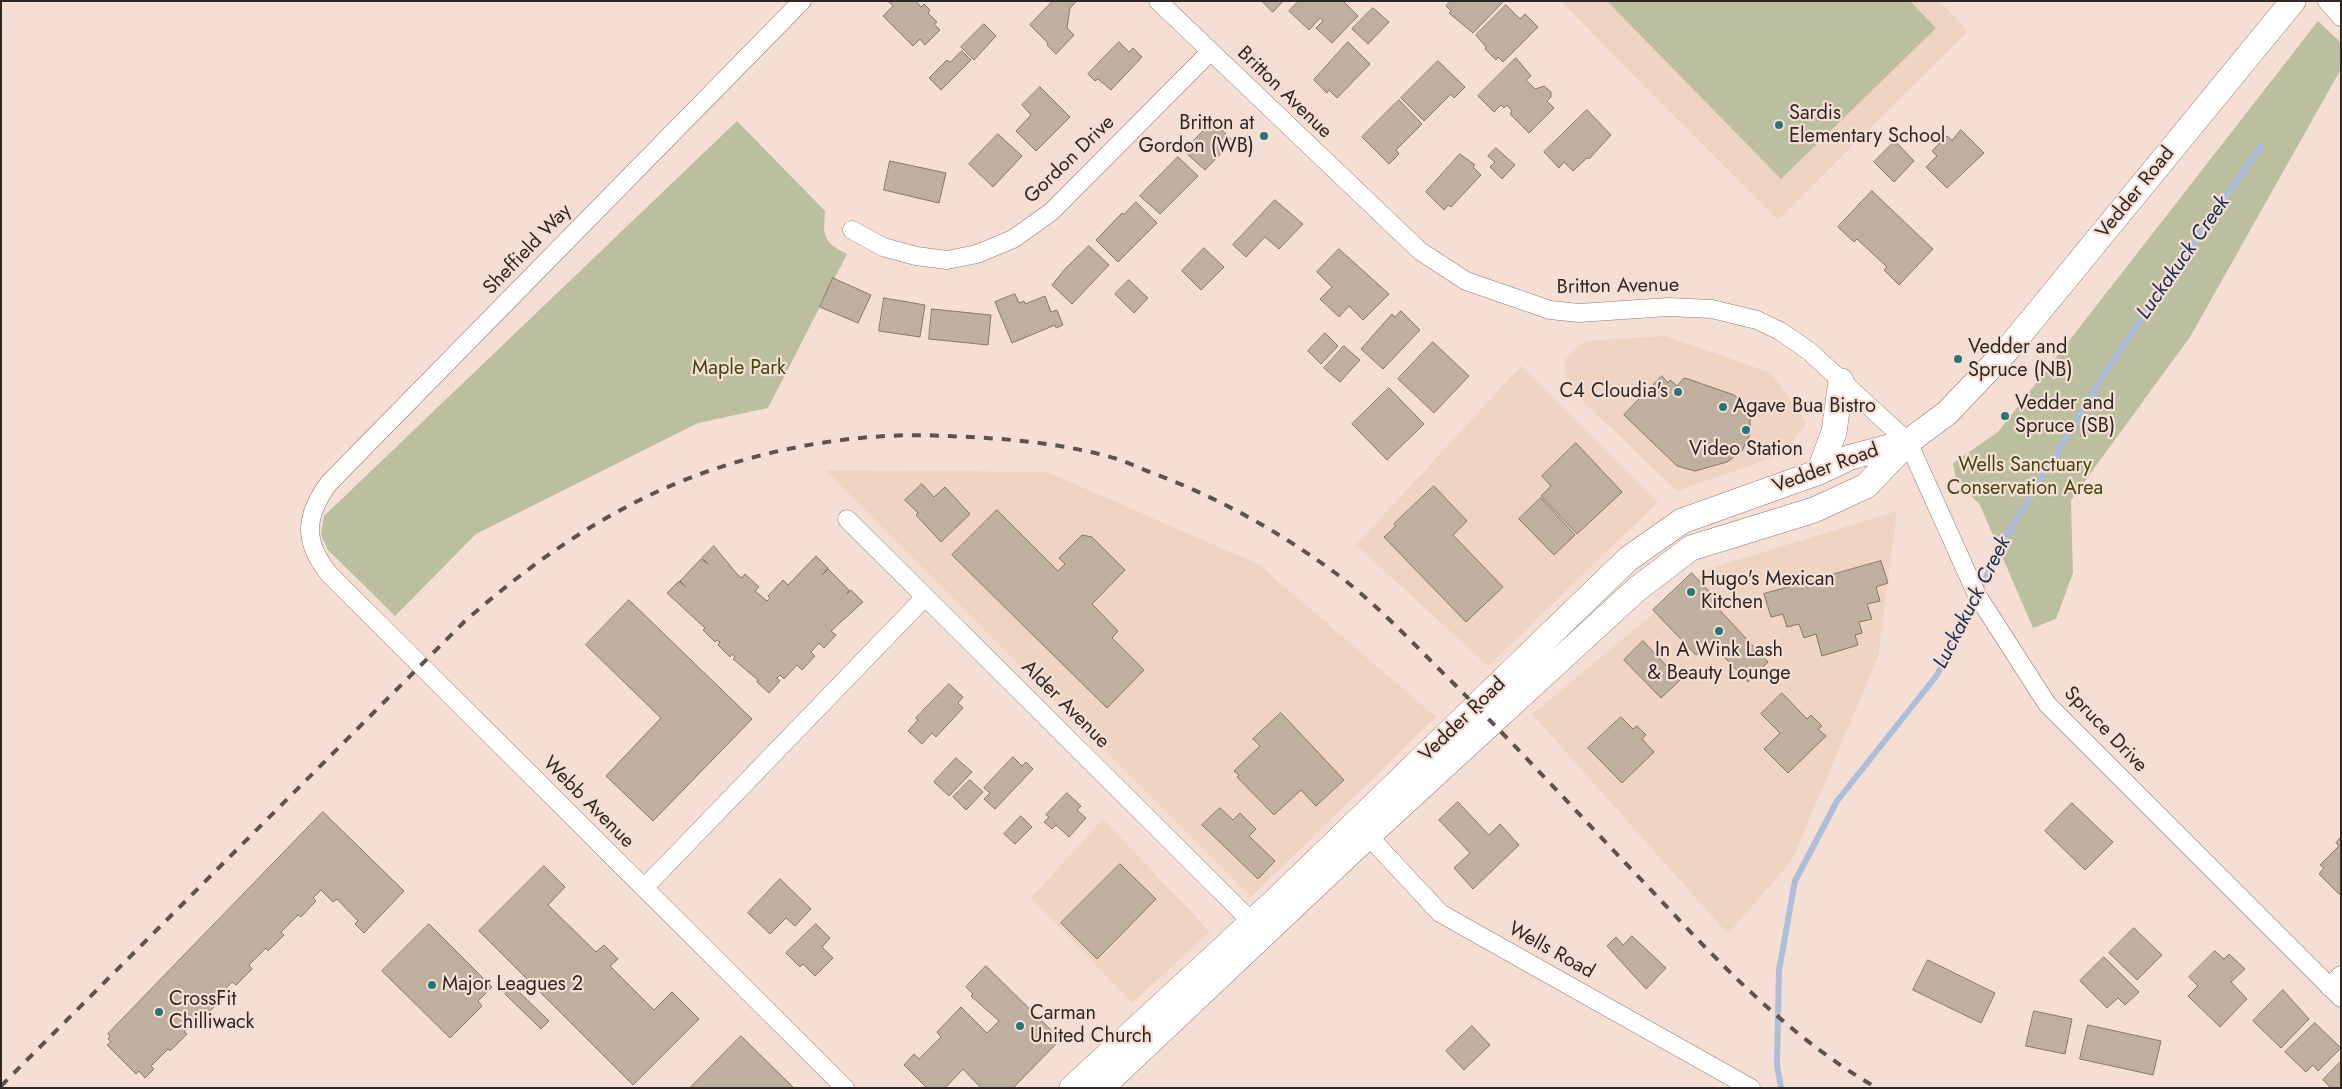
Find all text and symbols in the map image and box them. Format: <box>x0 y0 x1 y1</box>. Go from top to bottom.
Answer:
street label: Britton Avenue <box>1232 42 1336 144</box>
place label: Sardis Elementary School <box>1789 102 1945 149</box>
street label: Gordon Drive <box>1020 111 1120 209</box>
place label: Britton at Gordon (WB) <box>1139 112 1254 159</box>
marker: Sardis Elementary School <box>1773 119 1785 131</box>
marker: Britton at Gordon (WB) <box>1258 130 1270 142</box>
street label: Vedder Road <box>2092 142 2180 244</box>
water label: Luckakuck Creek <box>2132 191 2236 325</box>
street label: Sheffield Way <box>479 200 577 300</box>
street label: Britton Avenue <box>1557 274 1679 300</box>
place label: Vedder and Spruce (NB) <box>1968 336 2073 383</box>
marker: Vedder and Spruce (NB) <box>1952 353 1964 365</box>
park label: Maple Park <box>692 357 786 381</box>
place label: C4 Cloudia's <box>1560 380 1668 404</box>
marker: C4 Cloudia's <box>1672 386 1684 398</box>
place label: Vedder and Spruce (SB) <box>2015 392 2115 439</box>
place label: Agave Bua Bistro <box>1733 395 1876 419</box>
marker: Agave Bua Bistro <box>1717 401 1729 413</box>
marker: Vedder and Spruce (SB) <box>1999 410 2011 422</box>
marker: Video Station <box>1740 424 1752 436</box>
place label: Video Station <box>1689 438 1803 462</box>
street label: Vedder Road <box>1770 439 1882 499</box>
park label: Wells Sanctuary Conservation Area <box>1947 454 2103 501</box>
water label: Luckakuck Creek <box>1929 533 2017 673</box>
place label: Hugo's Mexican Kitchen <box>1701 568 1835 615</box>
marker: Hugo's Mexican Kitchen <box>1685 586 1697 598</box>
marker: In A Wink Lash & Beauty Lounge <box>1713 625 1725 637</box>
place label: In A Wink Lash & Beauty Lounge <box>1647 639 1791 686</box>
street label: Alder Avenue <box>1016 656 1114 754</box>
street label: Vedder Road <box>1415 673 1511 767</box>
street label: Spruce Drive <box>2058 682 2152 778</box>
street label: Webb Avenue <box>537 752 639 854</box>
street label: Wells Road <box>1504 918 1598 984</box>
place label: Major Leagues 2 <box>442 973 583 997</box>
marker: Major Leagues 2 <box>426 979 438 991</box>
place label: CrossFit Chilliwack <box>169 988 254 1035</box>
place label: Carman United Church <box>1030 1002 1152 1049</box>
marker: CrossFit Chilliwack <box>153 1006 165 1018</box>
marker: Carman United Church <box>1014 1020 1026 1032</box>

